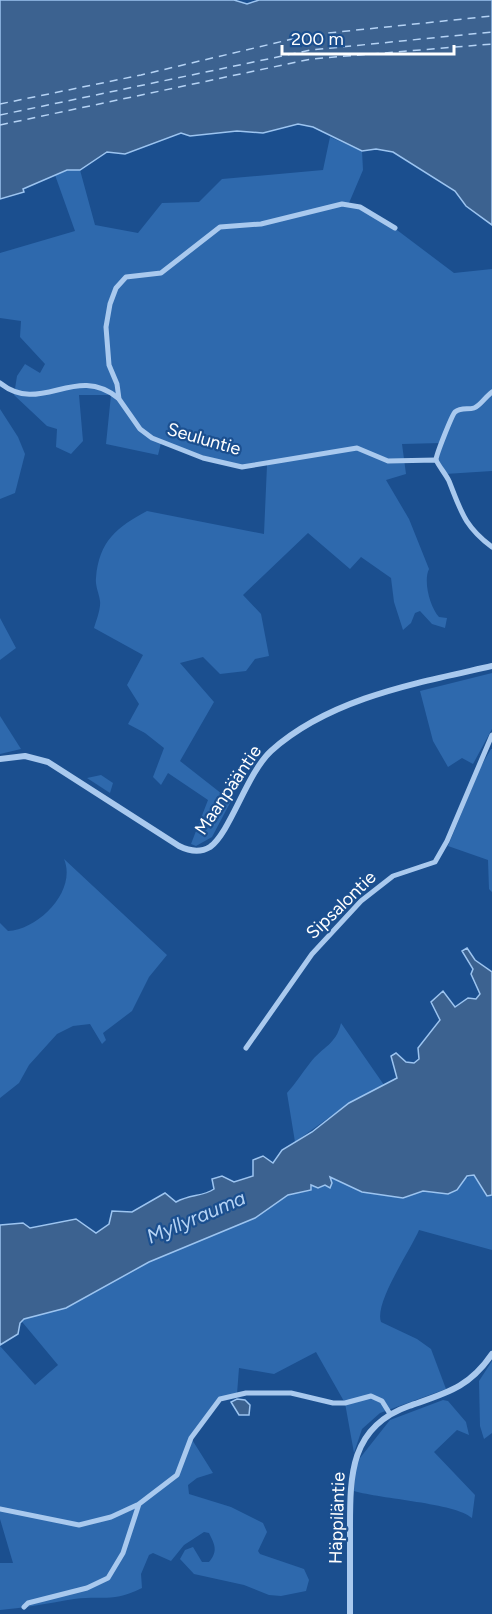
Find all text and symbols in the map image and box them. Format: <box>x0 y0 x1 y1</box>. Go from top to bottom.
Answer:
scale bar <box>282 18 454 56</box>
text: 200 m <box>291 28 344 50</box>
street label: Seuluntie <box>165 418 244 460</box>
street label: Maanpääntie <box>190 741 266 839</box>
street label: Sipsalontie <box>301 866 381 944</box>
water label: Myllyrauma <box>143 1185 249 1249</box>
street label: Häppiläntie <box>324 1471 350 1564</box>

